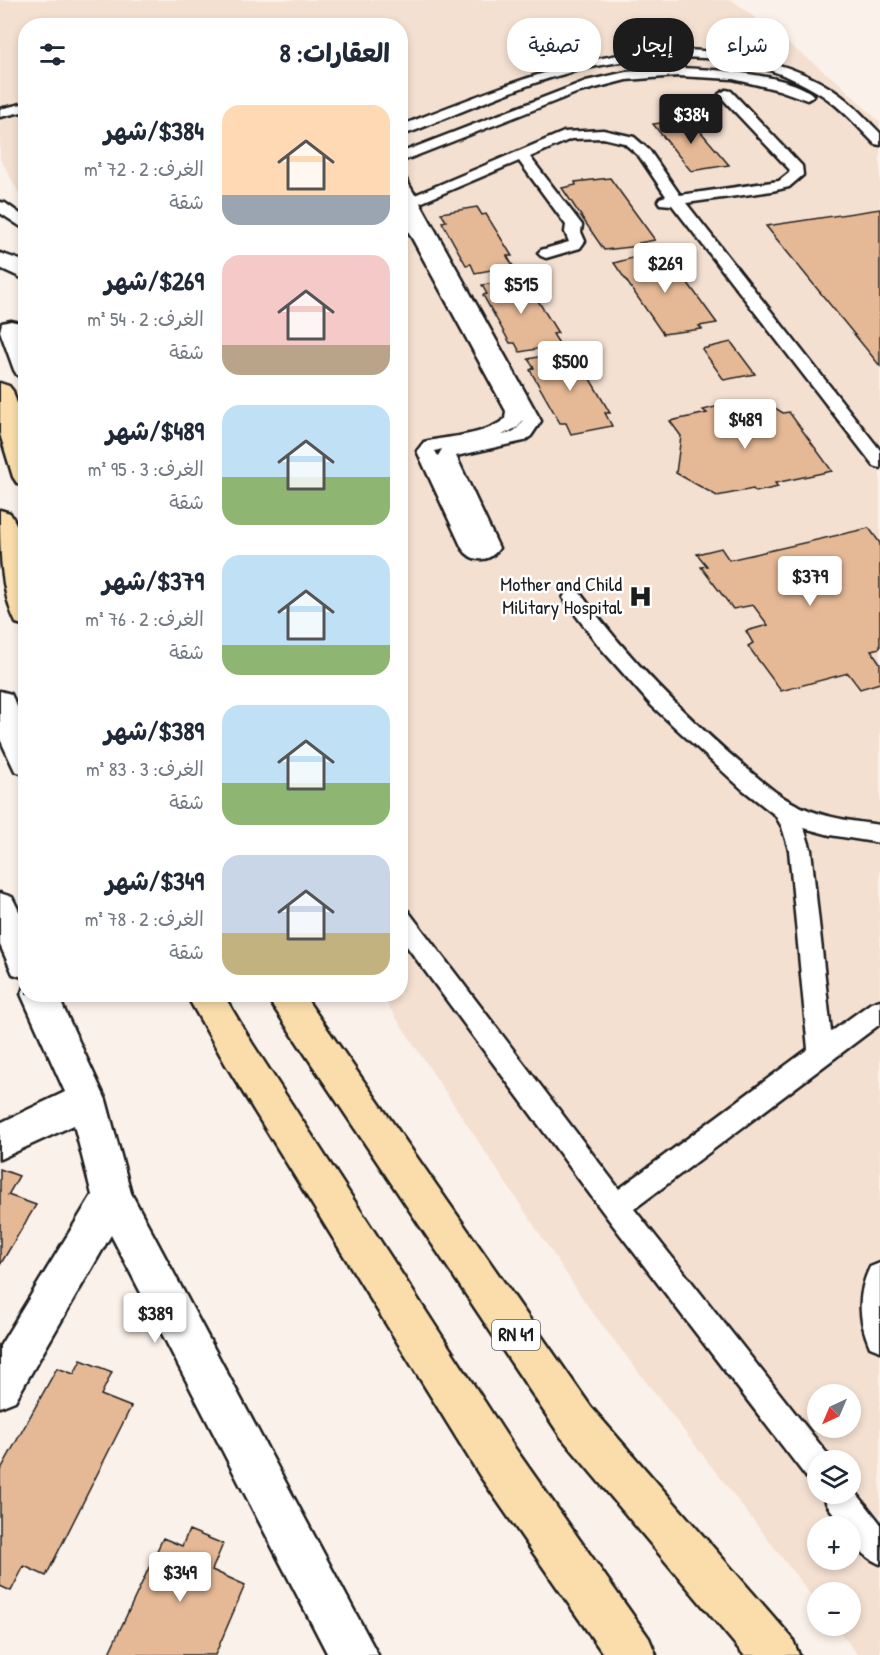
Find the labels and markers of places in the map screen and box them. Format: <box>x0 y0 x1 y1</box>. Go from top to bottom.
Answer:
pin: $384 <box>655 94 727 145</box>
pin: $269 <box>629 243 701 294</box>
pin: $515 <box>485 264 557 315</box>
pin: $500 <box>534 341 606 392</box>
pin: $489 <box>709 399 781 450</box>
pin: $379 <box>774 556 846 607</box>
place label: Mother and Child Military Hospital <box>500 570 623 620</box>
hospital icon: Mother and Child Military Hospital <box>627 583 653 609</box>
pin: $389 <box>119 1293 191 1344</box>
pin: $349 <box>144 1552 216 1603</box>

